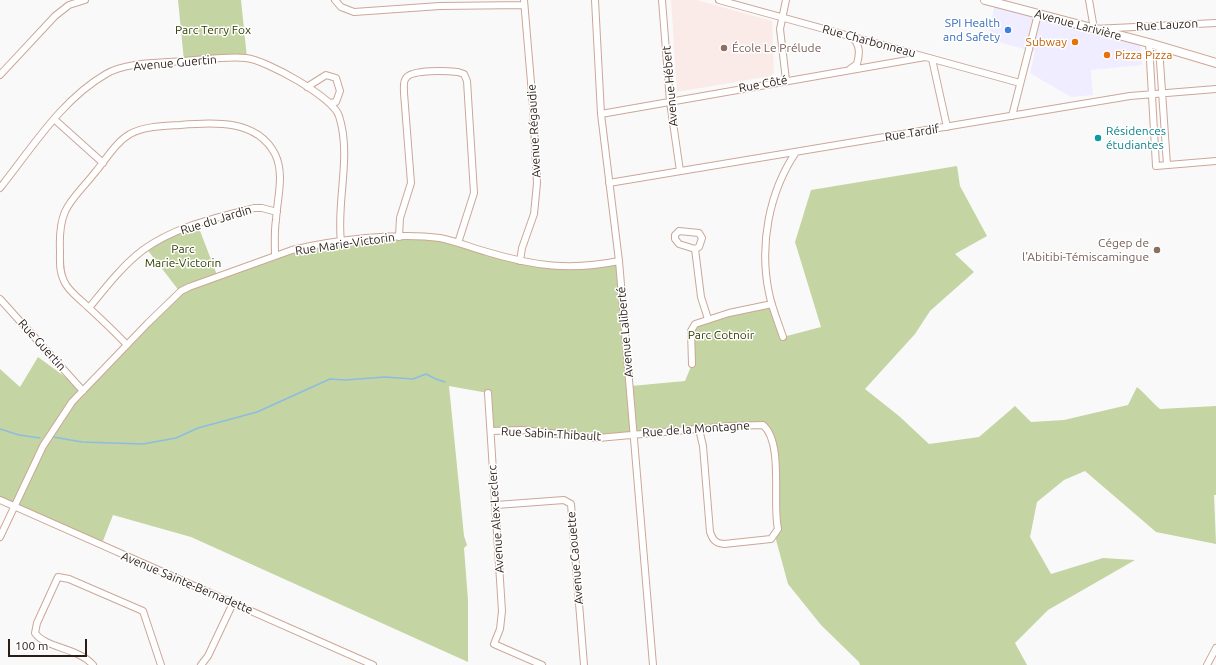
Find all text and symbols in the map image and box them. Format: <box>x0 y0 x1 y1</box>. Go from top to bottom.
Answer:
street label: Avenue Larivière <box>1033 6 1123 44</box>
place label: SPI Health and Safety <box>943 16 1000 44</box>
street label: Rue Lauzon <box>1136 16 1198 34</box>
street label: Rue Charbonneau <box>821 22 917 60</box>
park label: Parc Terry Fox <box>175 23 251 37</box>
marker: SPI Health and Safety <box>1003 25 1013 35</box>
place label: Subway <box>1026 35 1067 49</box>
marker: Subway <box>1070 37 1080 47</box>
place label: École Le Prélude <box>732 41 821 55</box>
marker: École Le Prélude <box>719 43 729 53</box>
street label: Avenue Hébert <box>659 45 681 127</box>
place label: Pizza Pizza <box>1115 48 1172 62</box>
marker: Pizza Pizza <box>1102 50 1112 60</box>
street label: Avenue Guertin <box>133 52 217 74</box>
street label: Rue Côté <box>737 73 789 95</box>
street label: Avenue Régaudie <box>524 84 544 178</box>
street label: Rue Tardif <box>884 122 940 144</box>
place label: Résidences étudiantes <box>1106 124 1166 152</box>
marker: Résidences étudiantes <box>1093 133 1103 143</box>
street label: Rue du Jardin <box>179 202 253 238</box>
street label: Rue Marie-Victorin <box>294 230 396 258</box>
place label: Cégep de l'Abitibi-Témiscamingue <box>1022 236 1149 264</box>
park label: Parc Marie-Victorin <box>145 242 221 270</box>
marker: Cégep de l'Abitibi-Témiscamingue <box>1152 245 1162 255</box>
street label: Avenue Laliberté <box>614 286 636 378</box>
street label: Rue Guertin <box>15 316 69 374</box>
park label: Parc Cotnoir <box>688 328 754 342</box>
street label: Rue de la Montagne <box>642 418 750 440</box>
street label: Rue Sabin-Thibault <box>501 424 601 444</box>
street label: Avenue Alex-Leclerc <box>485 464 507 574</box>
street label: Avenue Caouette <box>564 511 586 605</box>
street label: Avenue Sainte-Bernadette <box>119 549 255 617</box>
scale bar <box>10 631 89 657</box>
text: 100 m <box>15 639 48 652</box>

